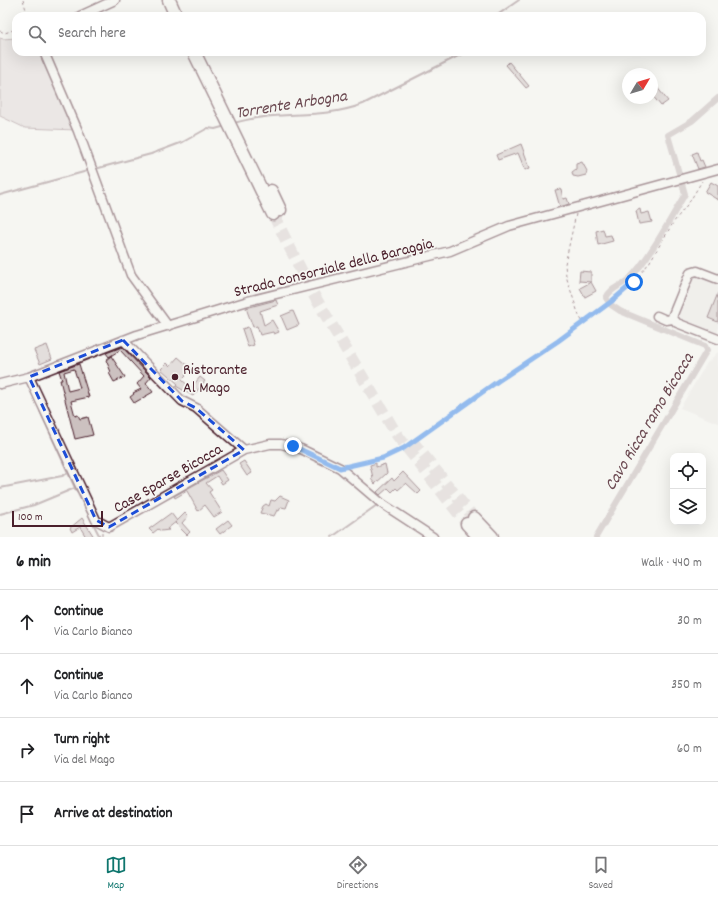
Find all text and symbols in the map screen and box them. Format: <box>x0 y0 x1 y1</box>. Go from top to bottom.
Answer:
search box <box>12 12 706 56</box>
icon: search <box>26 23 48 45</box>
text: Search here <box>58 23 126 45</box>
north arrow <box>622 68 658 104</box>
water label: Torrente Arbogna <box>234 85 350 127</box>
street label: Strada Consorziale della Baraggia <box>232 232 436 304</box>
route start <box>625 273 643 291</box>
water label: Cavo Ricca ramo Bicocca <box>600 348 702 496</box>
place label: Ristorante Al Mago <box>183 359 247 400</box>
marker: Ristorante Al Mago <box>170 372 180 382</box>
route end <box>284 437 302 455</box>
street label: Case Sparse Bicocca <box>109 438 228 520</box>
map controls <box>670 453 706 525</box>
button: locate <box>670 453 706 489</box>
button: layers <box>670 489 706 525</box>
scale bar <box>12 509 103 528</box>
text: 100 m <box>18 510 42 526</box>
text: 6 min <box>16 551 51 575</box>
text: Walk · 440 m <box>641 554 702 573</box>
text: Continue <box>54 601 103 623</box>
icon: ahead <box>16 611 38 633</box>
text: 30 m <box>677 612 702 631</box>
text: Via Carlo Bianco <box>54 623 133 642</box>
text: Continue <box>54 665 103 687</box>
icon: ahead <box>16 675 38 697</box>
text: 350 m <box>671 676 702 695</box>
text: Via Carlo Bianco <box>54 687 133 706</box>
text: Turn right <box>54 729 110 751</box>
icon: right <box>16 739 38 761</box>
text: 60 m <box>677 740 702 759</box>
text: Via del Mago <box>54 751 115 770</box>
icon: arrive <box>16 803 38 825</box>
text: Arrive at destination <box>54 803 172 825</box>
tab: Map <box>105 854 127 894</box>
tab: Directions <box>337 854 379 894</box>
tab: Saved <box>588 854 613 894</box>

